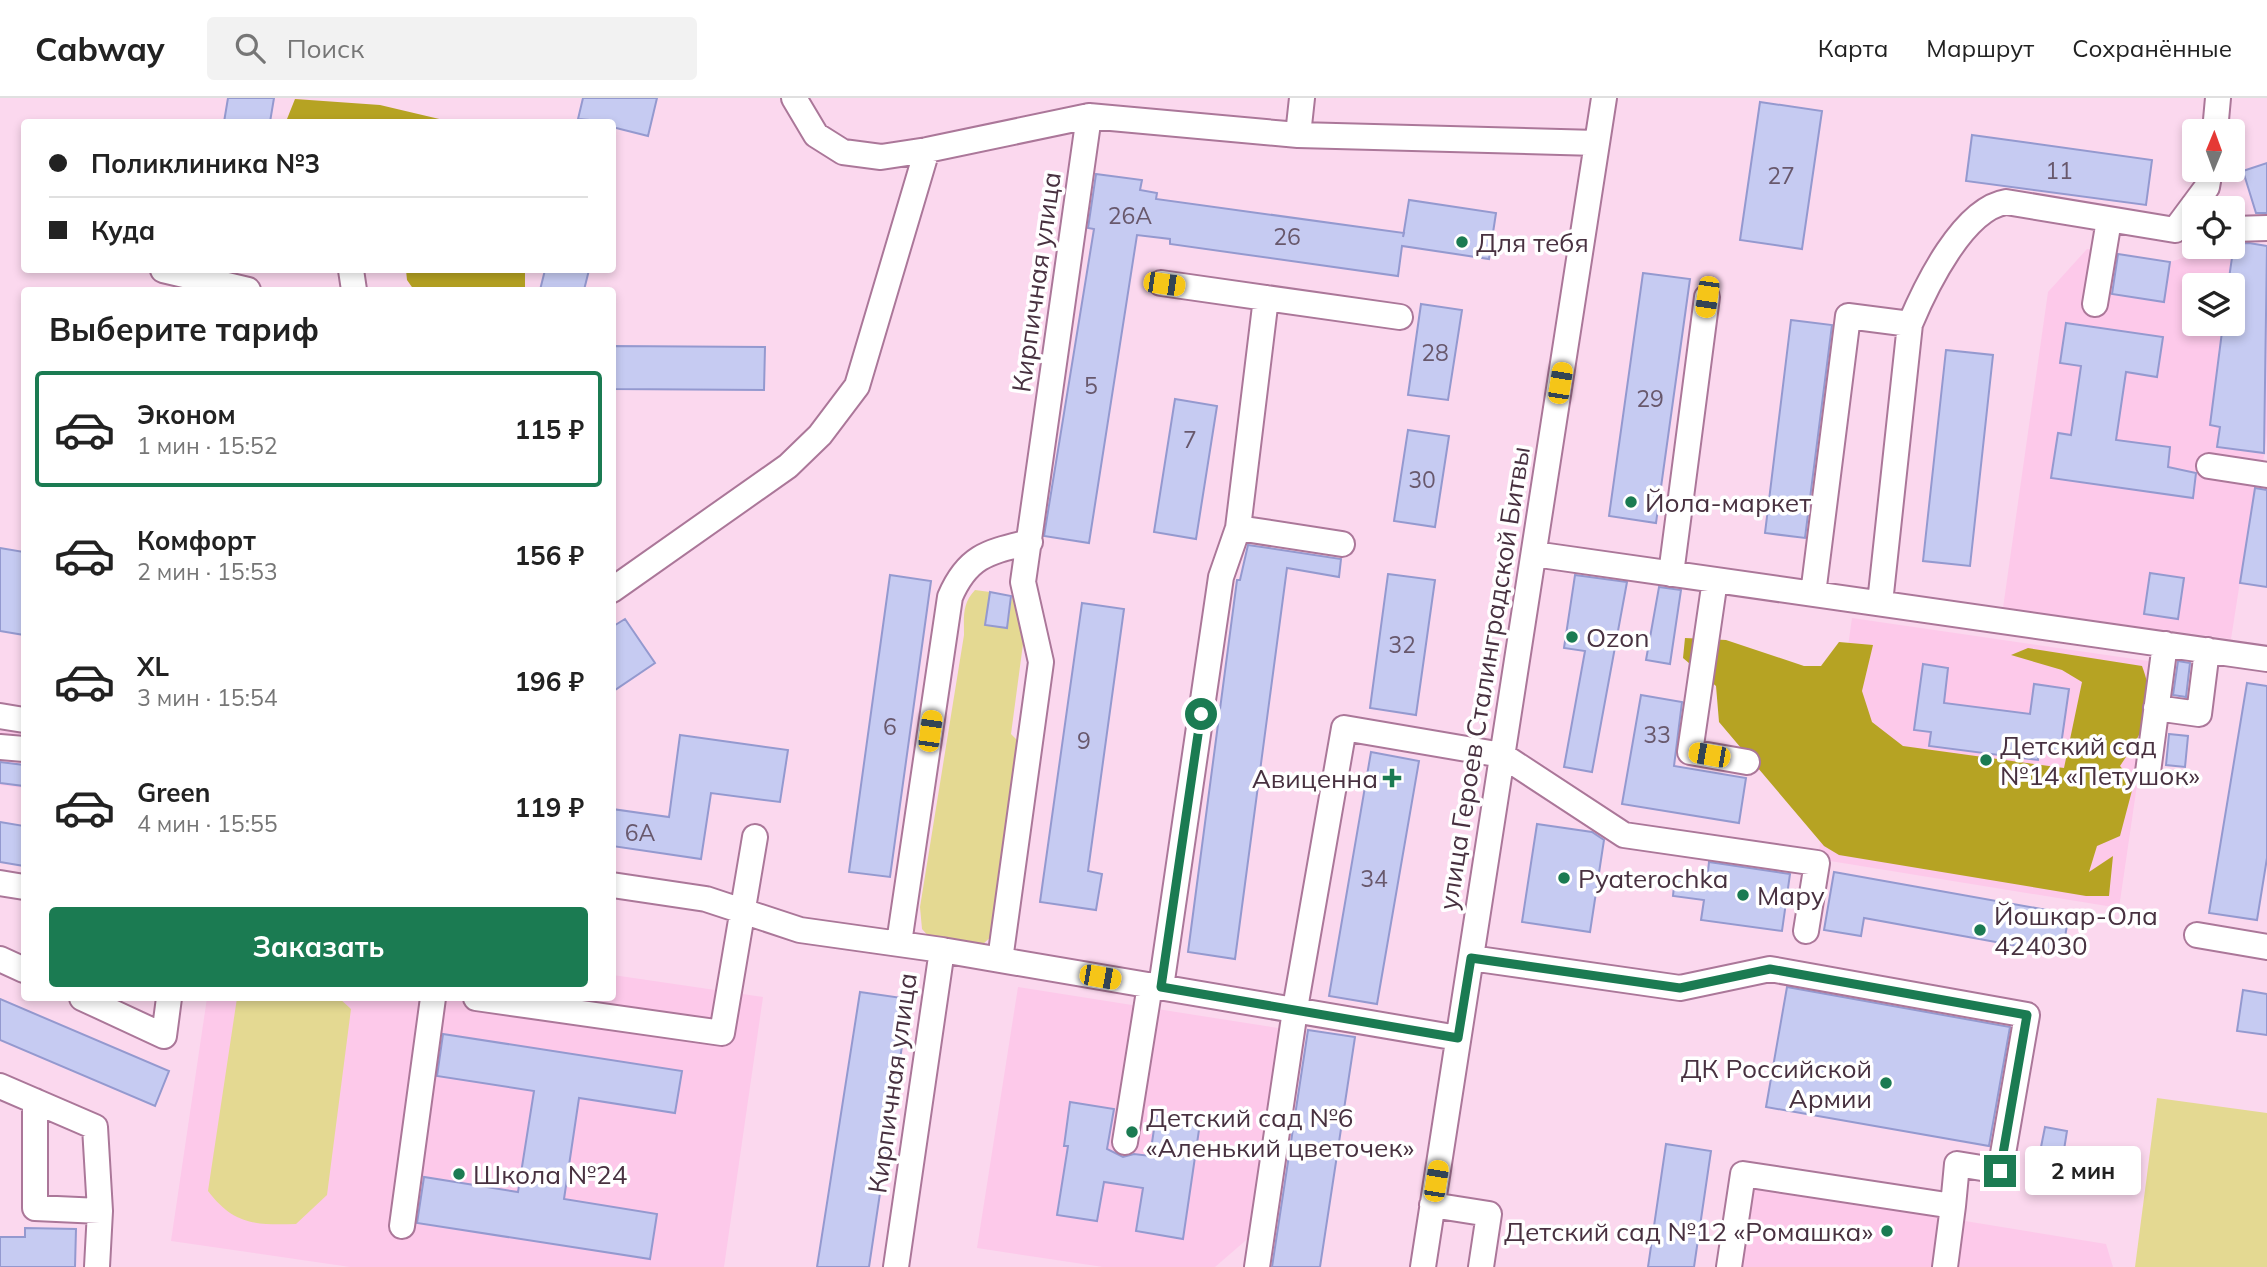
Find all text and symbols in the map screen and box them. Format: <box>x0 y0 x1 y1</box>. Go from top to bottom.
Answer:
search box <box>207 17 697 80</box>
text: Cabway <box>35 28 165 69</box>
icon: search <box>231 29 269 67</box>
text: Поиск <box>287 32 364 65</box>
text: Карта <box>1818 33 1888 63</box>
text: Маршрут <box>1926 33 2034 63</box>
text: Сохранённые <box>2072 33 2232 63</box>
north arrow <box>2182 119 2245 182</box>
map controls <box>2182 119 2245 336</box>
text: Поликлиника №3 <box>91 147 320 180</box>
house number: 11 <box>2045 156 2073 185</box>
house number: 27 <box>1767 161 1795 190</box>
street label: Кирпичная улица <box>1004 170 1068 394</box>
button: locate <box>2182 196 2245 259</box>
house number: 26А <box>1108 201 1152 230</box>
text: Куда <box>91 214 155 247</box>
house number: 26 <box>1273 222 1301 251</box>
place label: Для тебя <box>1476 226 1589 259</box>
marker: Для тебя <box>1454 234 1470 250</box>
car <box>1142 271 1187 297</box>
button: layers <box>2182 273 2245 336</box>
car <box>1694 275 1721 319</box>
text: Выберите тариф <box>49 309 319 349</box>
house number: 28 <box>1421 338 1449 367</box>
car <box>1547 361 1574 405</box>
house number: 5 <box>1084 371 1098 400</box>
house number: 29 <box>1636 384 1664 413</box>
icon: car <box>53 398 116 461</box>
text: Эконом <box>137 398 236 431</box>
text: 115 ₽ <box>514 413 584 446</box>
house number: 7 <box>1183 425 1197 454</box>
text: 1 мин · 15:52 <box>137 431 277 460</box>
street label: улица Героев Сталинградской Битвы <box>1431 444 1537 912</box>
house number: 30 <box>1408 465 1436 494</box>
place label: Йола-маркет <box>1645 486 1811 519</box>
marker: Йола-маркет <box>1623 494 1639 510</box>
icon: car <box>53 524 116 587</box>
text: Комфорт <box>137 524 256 557</box>
text: 156 ₽ <box>514 539 584 572</box>
text: 2 мин · 15:53 <box>137 557 277 586</box>
place label: Ozon <box>1586 621 1649 654</box>
marker: Ozon <box>1564 629 1580 645</box>
house number: 32 <box>1388 630 1416 659</box>
icon: car <box>53 650 116 713</box>
text: XL <box>137 650 169 683</box>
text: 196 ₽ <box>514 665 584 698</box>
text: 3 мин · 15:54 <box>137 683 277 712</box>
route start <box>1185 698 1217 730</box>
car <box>917 709 944 753</box>
house number: 6 <box>883 712 897 741</box>
house number: 33 <box>1643 720 1671 749</box>
house number: 9 <box>1077 726 1091 755</box>
place label: Детский сад №14 «Петушок» <box>2000 729 2200 792</box>
car <box>1687 741 1732 769</box>
marker: Детский сад №14 «Петушок» <box>1978 752 1994 768</box>
place label: Авиценна <box>1252 762 1378 795</box>
marker: Авиценна <box>1384 770 1400 786</box>
icon: car <box>53 776 116 839</box>
text: Green <box>137 776 210 809</box>
text: 119 ₽ <box>514 791 584 824</box>
text: 4 мин · 15:55 <box>137 809 277 838</box>
house number: 6А <box>625 818 655 847</box>
place label: Pyaterochka <box>1578 862 1728 895</box>
house number: 34 <box>1360 864 1388 893</box>
marker: Pyaterochka <box>1556 870 1572 886</box>
place label: Мару <box>1757 879 1825 912</box>
marker: Мару <box>1735 887 1751 903</box>
place label: Йошкар-Ола 424030 <box>1994 899 2158 962</box>
button: Заказать <box>49 907 588 987</box>
marker: Йошкар-Ола 424030 <box>1972 922 1988 938</box>
car <box>1078 963 1123 991</box>
street label: Кирпичная улица <box>860 971 924 1195</box>
place label: ДК Российской Армии <box>1681 1052 1872 1115</box>
marker: ДК Российской Армии <box>1878 1075 1894 1091</box>
place label: Детский сад №6 «Аленький цветочек» <box>1146 1101 1414 1164</box>
marker: Детский сад №6 «Аленький цветочек» <box>1124 1124 1140 1140</box>
callout: 2 мин <box>2024 1146 2140 1196</box>
route end <box>1984 1155 2016 1187</box>
text: 2 мин <box>2051 1156 2115 1185</box>
place label: Школа №24 <box>473 1158 627 1191</box>
car <box>1423 1159 1450 1203</box>
marker: Школа №24 <box>451 1166 467 1182</box>
place label: Детский сад №12 «Ромашка» <box>1504 1215 1873 1248</box>
marker: Детский сад №12 «Ромашка» <box>1879 1223 1895 1239</box>

